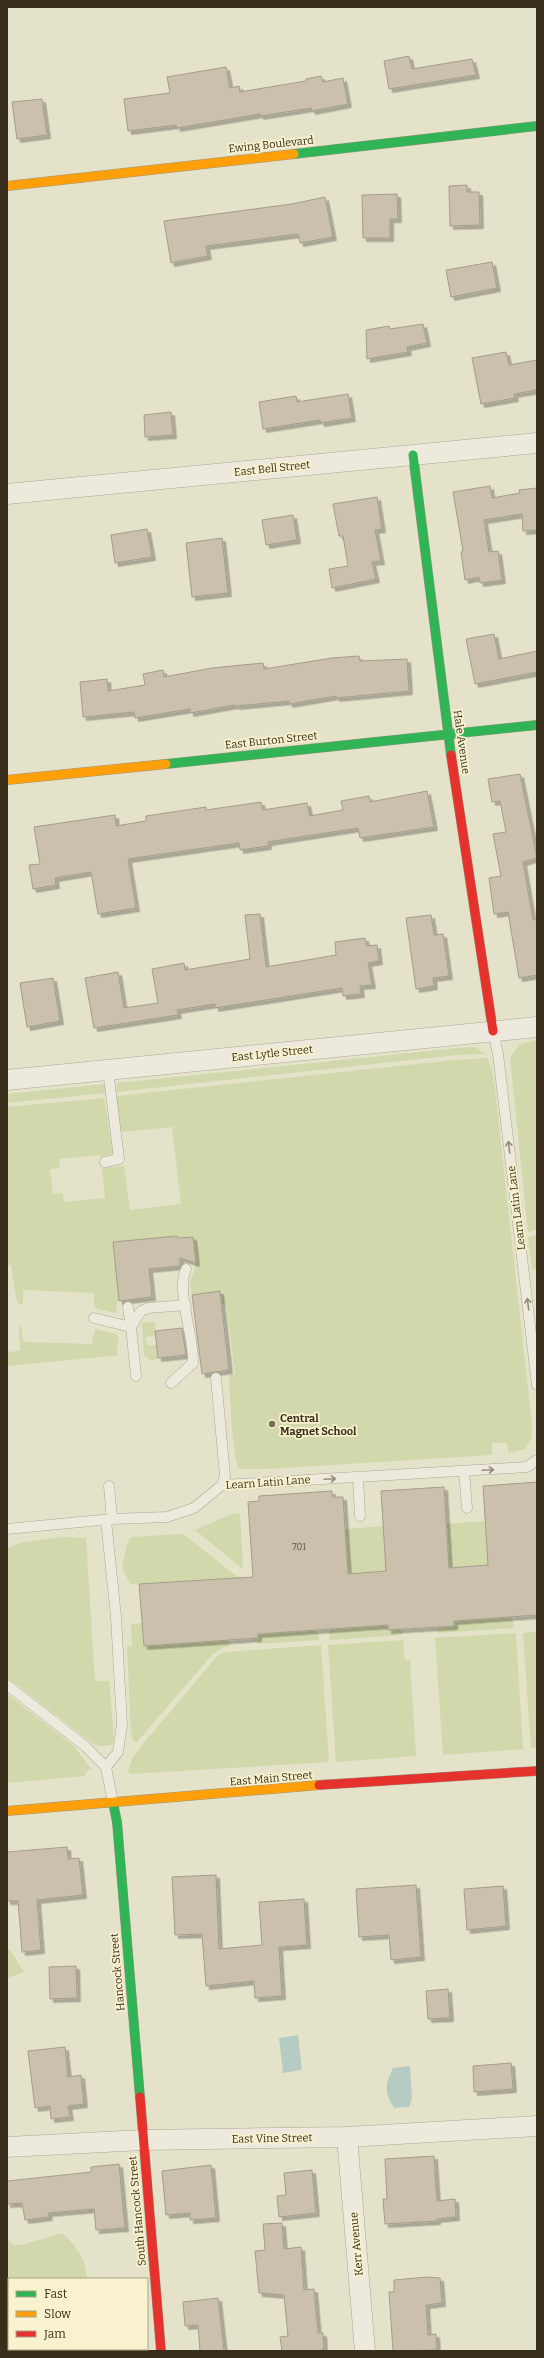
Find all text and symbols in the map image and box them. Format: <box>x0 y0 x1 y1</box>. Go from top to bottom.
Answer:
street label: Ewing Boulevard <box>228 134 315 155</box>
street label: East Bell Street <box>233 458 311 479</box>
street label: Hale Avenue <box>451 709 472 775</box>
street label: East Burton Street <box>224 729 318 752</box>
street label: East Lytle Street <box>231 1043 313 1064</box>
one-way arrow <box>505 1141 513 1154</box>
street label: Learn Latin Lane <box>505 1165 528 1251</box>
one-way arrow <box>524 1298 531 1311</box>
place label: Central Magnet School <box>280 1412 357 1438</box>
marker: Central Magnet School <box>267 1419 277 1429</box>
one-way arrow <box>481 1466 494 1473</box>
street label: Learn Latin Lane <box>225 1473 311 1492</box>
one-way arrow <box>323 1475 336 1482</box>
house number: 701 <box>292 1542 306 1552</box>
street label: East Main Street <box>229 1768 313 1789</box>
street label: Hancock Street <box>108 1932 127 2012</box>
street label: East Vine Street <box>232 2131 312 2146</box>
street label: South Hancock Street <box>126 2155 149 2267</box>
street label: Kerr Avenue <box>347 2212 366 2276</box>
legend <box>8 2278 148 2350</box>
text: Fast <box>44 2287 68 2301</box>
text: Slow <box>44 2307 71 2321</box>
text: Jam <box>43 2327 66 2341</box>

